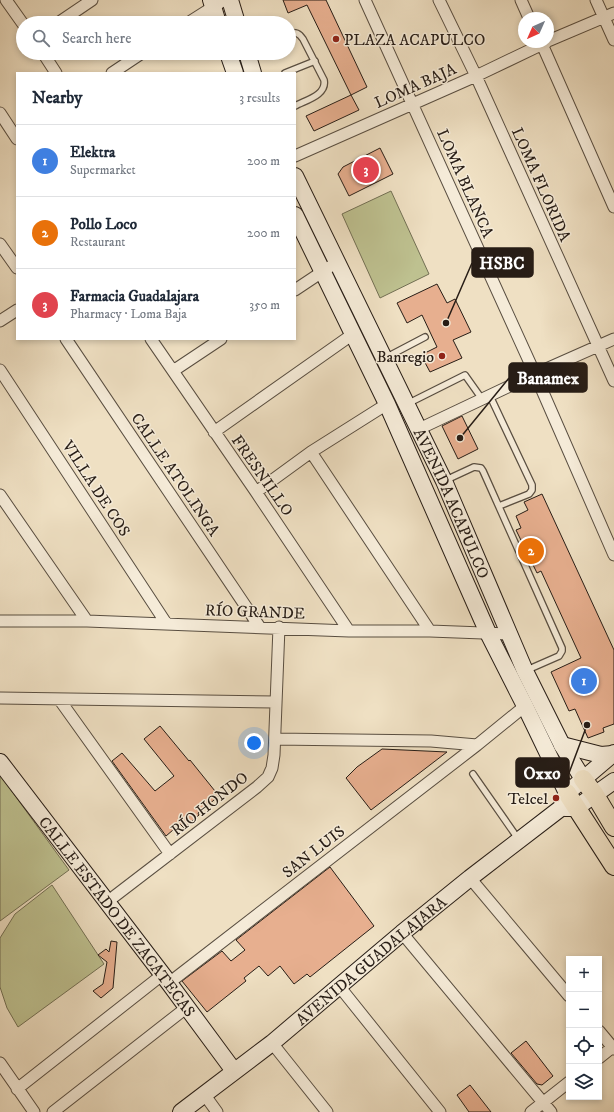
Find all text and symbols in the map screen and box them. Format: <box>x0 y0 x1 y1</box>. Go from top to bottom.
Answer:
north arrow <box>518 12 554 48</box>
search box <box>16 16 296 60</box>
icon: search <box>30 27 52 49</box>
text: Search here <box>62 29 131 48</box>
place label: PLAZA ACAPULCO <box>344 30 485 50</box>
marker: PLAZA ACAPULCO <box>331 34 341 44</box>
street label: LOMA BAJA <box>371 59 460 113</box>
text: Nearby <box>32 87 82 109</box>
text: 3 results <box>239 90 280 106</box>
street label: LOMA FLORIDA <box>507 124 575 245</box>
street label: LOMA BLANCA <box>432 126 498 242</box>
text: Elektra <box>70 143 115 162</box>
text: 1 <box>43 153 47 169</box>
text: 200 m <box>247 153 280 169</box>
pin: 3 <box>353 155 379 185</box>
text: Supermarket <box>70 162 136 178</box>
text: Pollo Loco <box>70 215 137 234</box>
text: 2 <box>42 225 48 241</box>
text: 200 m <box>247 225 280 241</box>
text: Restaurant <box>70 234 126 250</box>
callout: HSBC <box>472 248 533 277</box>
text: HSBC <box>479 253 525 275</box>
text: Farmacia Guadalajara <box>70 287 199 306</box>
text: 3 <box>43 297 47 313</box>
text: 350 m <box>249 297 280 313</box>
text: Pharmacy · Loma Baja <box>70 306 187 322</box>
place label: Banregio <box>376 347 434 367</box>
marker: Banregio <box>437 351 447 361</box>
callout: Banamex <box>509 363 587 392</box>
text: Banamex <box>517 368 580 390</box>
street label: CALLE ATOLINGA <box>127 409 224 541</box>
street label: AVENIDA ACAPULCO <box>409 425 493 582</box>
street label: FRESNILLO <box>227 431 297 520</box>
street label: VILLA DE COS <box>57 436 135 540</box>
pin: 2 <box>518 536 544 566</box>
street label: RÍO GRANDE <box>205 600 305 624</box>
pin: 1 <box>571 666 597 696</box>
your location <box>244 733 264 753</box>
callout: Oxxo <box>516 758 569 787</box>
text: Oxxo <box>524 763 560 785</box>
street label: RÍO HONDO <box>167 767 252 840</box>
place label: Telcel <box>508 789 548 809</box>
marker: Telcel <box>551 793 561 803</box>
street label: CALLE ESTADO DE ZACATECAS <box>34 813 200 1021</box>
street label: SAN LUIS <box>278 821 349 882</box>
street label: AVENIDA GUADALAJARA <box>292 892 451 1030</box>
map controls <box>566 956 602 1100</box>
button: + <box>566 956 602 992</box>
button: − <box>566 992 602 1028</box>
button: locate <box>566 1028 602 1064</box>
button: layers <box>566 1064 602 1100</box>

